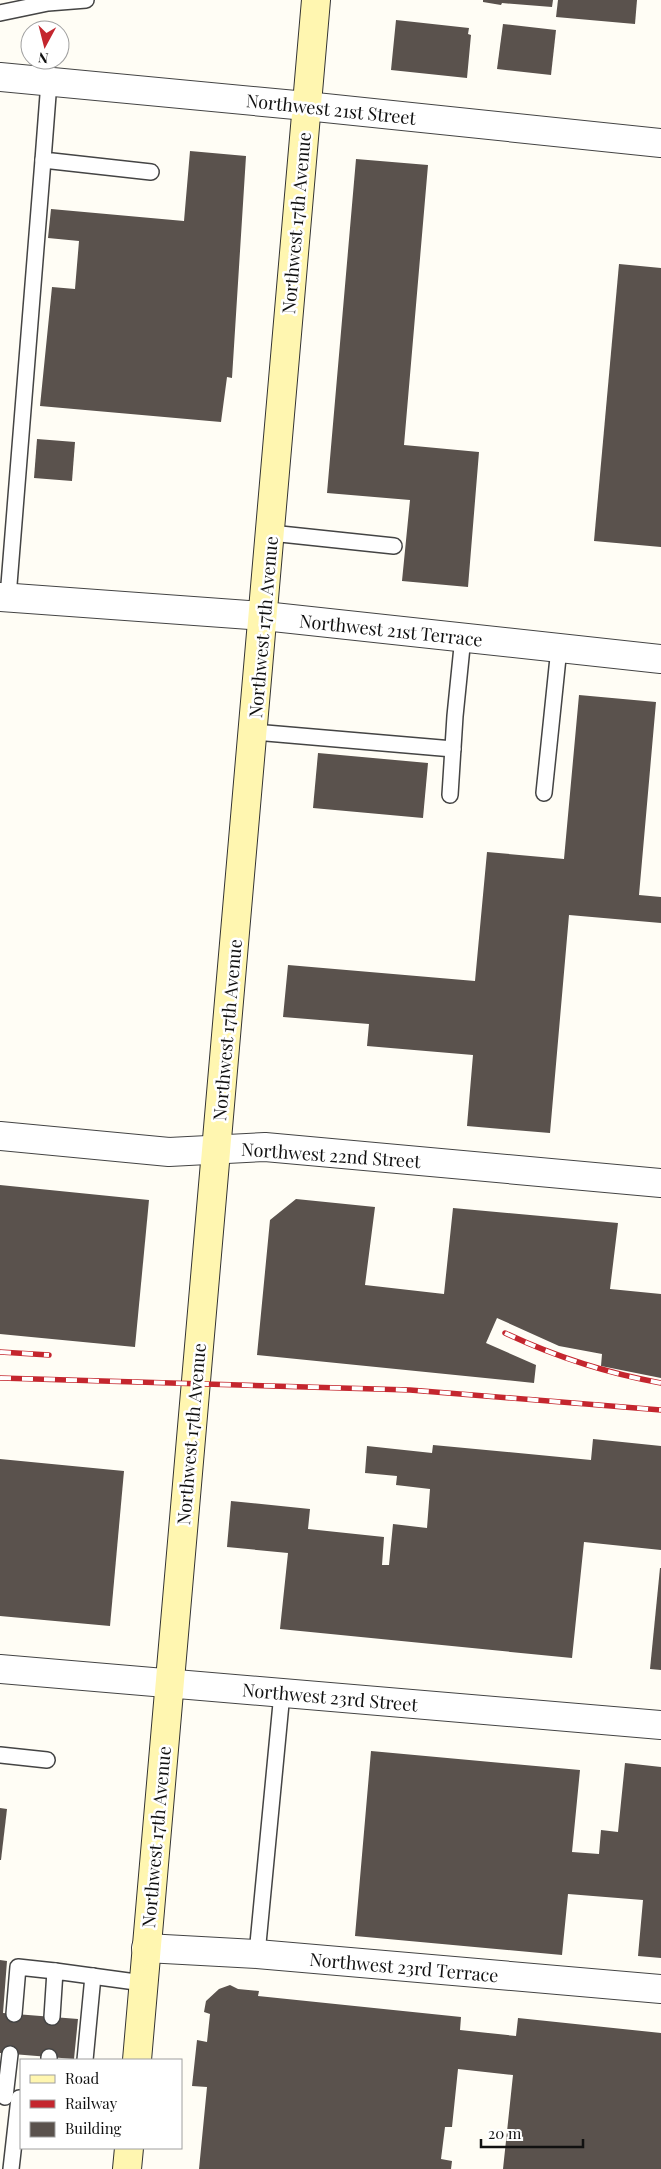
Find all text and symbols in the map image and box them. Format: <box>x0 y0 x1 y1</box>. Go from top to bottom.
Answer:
north arrow <box>20 20 70 70</box>
text: N <box>37 48 50 68</box>
street label: Northwest 21st Street <box>245 88 418 130</box>
street label: Northwest 17th Avenue <box>276 131 316 315</box>
street label: Northwest 17th Avenue <box>243 535 283 719</box>
street label: Northwest 21st Terrace <box>298 608 484 652</box>
street label: Northwest 17th Avenue <box>207 938 247 1122</box>
street label: Northwest 22nd Street <box>241 1137 422 1173</box>
street label: Northwest 17th Avenue <box>171 1342 211 1526</box>
street label: Northwest 23rd Street <box>241 1677 419 1717</box>
street label: Northwest 17th Avenue <box>136 1745 176 1929</box>
street label: Northwest 23rd Terrace <box>308 1947 500 1987</box>
legend <box>20 2059 182 2149</box>
text: Road <box>65 2068 99 2088</box>
text: Railway <box>65 2093 118 2113</box>
scale bar <box>481 2116 584 2148</box>
text: Building <box>65 2118 122 2138</box>
text: 20 m <box>488 2123 522 2143</box>

